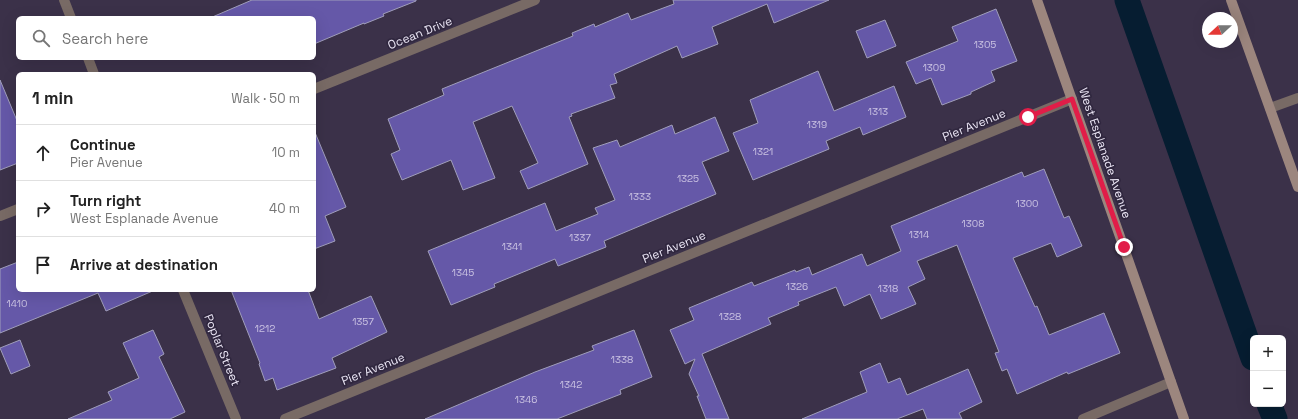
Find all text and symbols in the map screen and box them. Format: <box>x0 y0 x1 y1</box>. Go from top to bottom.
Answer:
north arrow <box>1202 12 1238 48</box>
street label: Ocean Drive <box>385 13 455 53</box>
search box <box>16 16 316 60</box>
icon: search <box>30 27 52 49</box>
text: Search here <box>62 29 148 48</box>
house number: 1305 <box>974 38 996 51</box>
house number: 1309 <box>923 61 945 74</box>
street label: West Esplanade Avenue <box>1075 86 1135 220</box>
text: 1 min <box>32 87 74 109</box>
text: Walk · 50 m <box>231 90 300 107</box>
house number: 1313 <box>868 105 888 118</box>
street label: Pier Avenue <box>940 105 1008 145</box>
route start <box>1019 108 1037 126</box>
house number: 1319 <box>807 118 827 131</box>
text: Continue <box>70 135 136 154</box>
icon: ahead <box>32 142 54 164</box>
text: 10 m <box>272 144 300 161</box>
house number: 1321 <box>753 145 773 158</box>
text: Pier Avenue <box>70 154 143 171</box>
house number: 1325 <box>677 172 699 185</box>
house number: 1333 <box>629 190 651 203</box>
text: Turn right <box>70 191 141 210</box>
house number: 1300 <box>1015 197 1039 210</box>
icon: right <box>32 198 54 220</box>
text: 40 m <box>269 200 300 217</box>
text: West Esplanade Avenue <box>70 210 219 227</box>
house number: 1308 <box>962 217 984 230</box>
street label: Pier Avenue <box>640 227 708 267</box>
house number: 1314 <box>909 228 929 241</box>
house number: 1337 <box>569 231 591 244</box>
route end <box>1115 238 1133 256</box>
house number: 1341 <box>502 240 522 253</box>
icon: arrive <box>32 254 54 276</box>
text: Arrive at destination <box>70 255 218 274</box>
house number: 1345 <box>452 266 474 279</box>
house number: 1326 <box>786 280 808 293</box>
house number: 1318 <box>878 282 898 295</box>
house number: 1410 <box>7 297 27 310</box>
house number: 1328 <box>719 310 741 323</box>
street label: Poplar Street <box>200 312 244 388</box>
house number: 1357 <box>352 315 374 328</box>
house number: 1212 <box>255 322 275 335</box>
map controls <box>1250 335 1286 407</box>
button: + <box>1250 335 1286 371</box>
street label: Pier Avenue <box>339 349 407 389</box>
house number: 1338 <box>611 353 633 366</box>
button: − <box>1250 371 1286 407</box>
house number: 1342 <box>560 378 582 391</box>
house number: 1346 <box>515 393 537 406</box>

